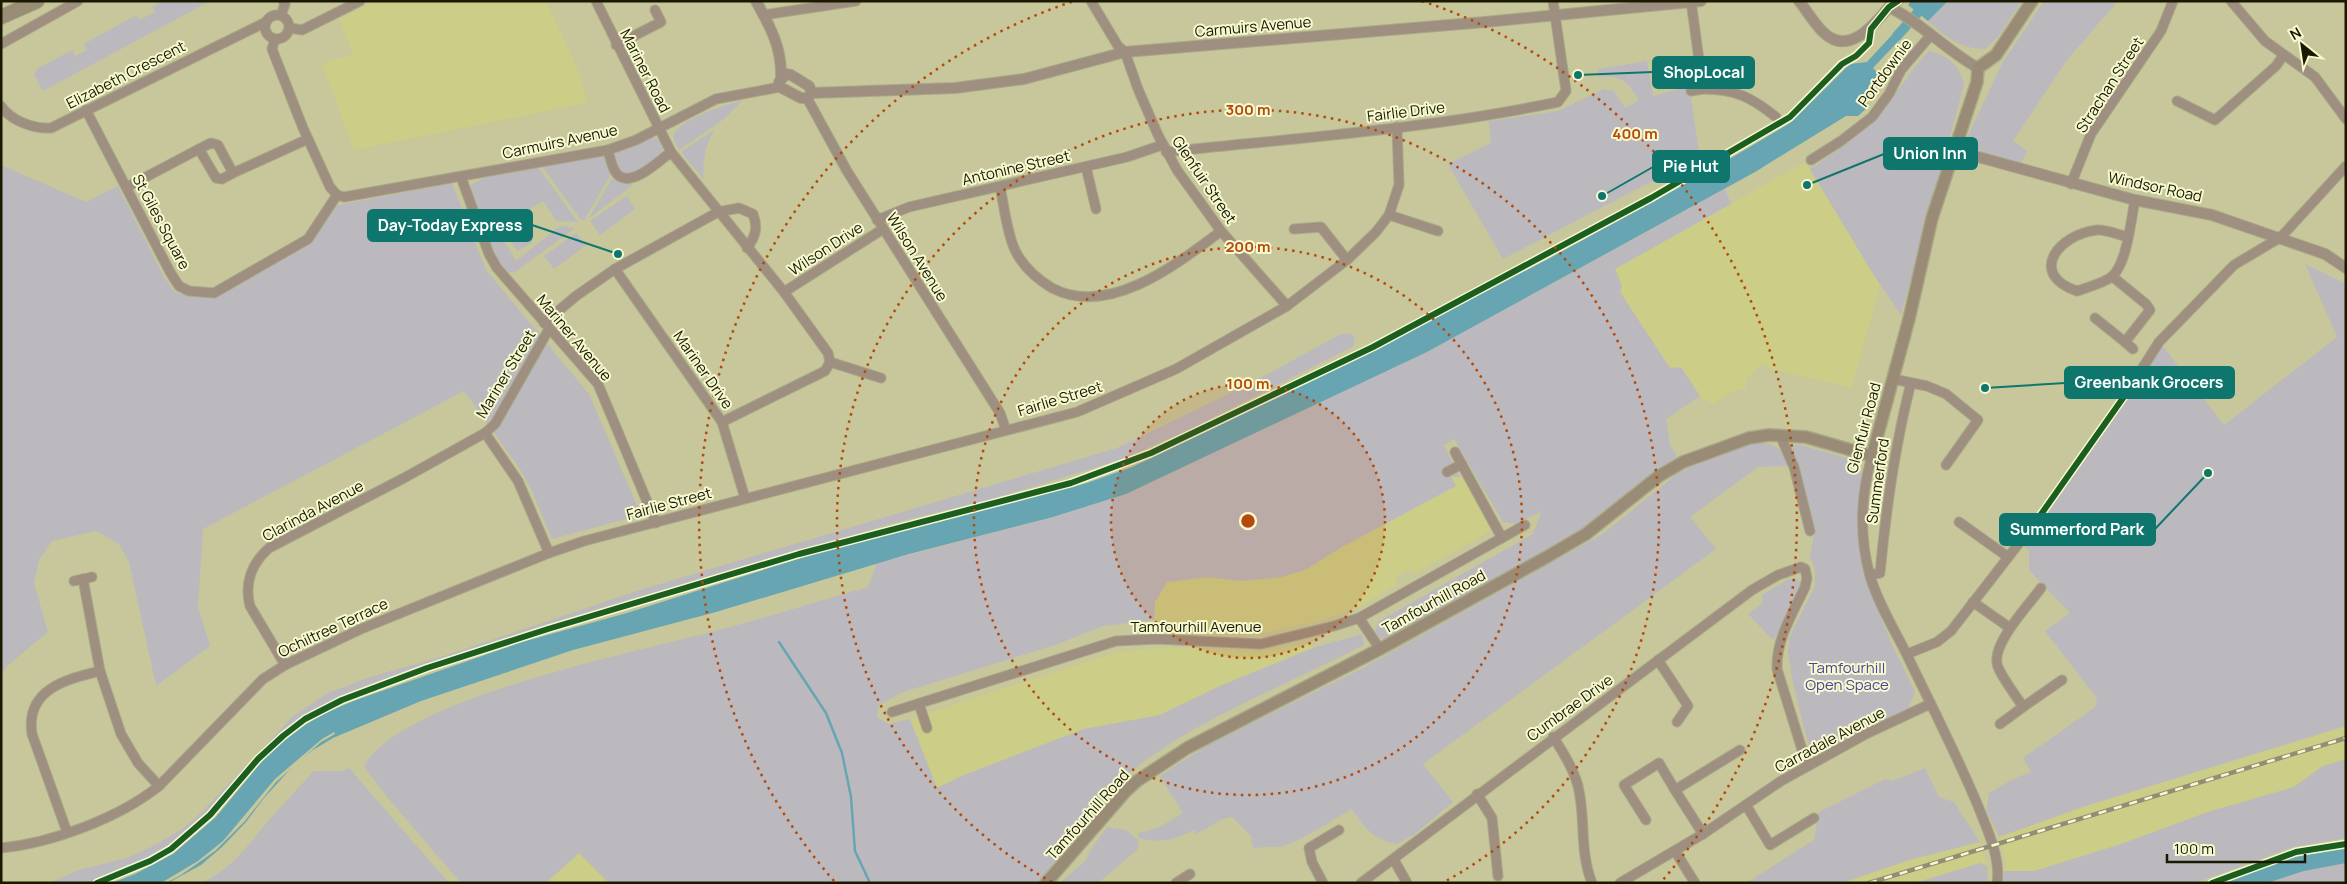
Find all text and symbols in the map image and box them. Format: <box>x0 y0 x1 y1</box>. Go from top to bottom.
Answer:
street label: Carmuirs Avenue <box>1194 11 1312 42</box>
north arrow <box>2277 20 2327 70</box>
text: N <box>2286 23 2304 44</box>
street label: Mariner Road <box>615 25 676 116</box>
street label: Strachan Street <box>2071 33 2148 137</box>
street label: Portdownie <box>1853 34 1916 111</box>
street label: Elizabeth Crescent <box>63 35 189 114</box>
callout: ShopLocal <box>1653 57 1754 88</box>
text: ShopLocal <box>1663 61 1745 83</box>
street label: Fairlie Drive <box>1366 96 1446 127</box>
text: 300 m <box>1226 99 1270 120</box>
street label: Carmuirs Avenue <box>501 119 619 164</box>
text: 400 m <box>1612 123 1658 144</box>
street label: Glenfuir Street <box>1167 132 1242 228</box>
callout: Union Inn <box>1884 138 1977 169</box>
text: Union Inn <box>1893 142 1967 164</box>
street label: Antonine Street <box>960 145 1072 190</box>
callout: Pie Hut <box>1653 151 1729 182</box>
text: Pie Hut <box>1663 155 1719 177</box>
street label: Windsor Road <box>2106 166 2204 207</box>
street label: St Giles Square <box>128 171 195 273</box>
street label: Wilson Avenue <box>882 208 953 305</box>
callout: Day-Today Express <box>368 210 532 241</box>
text: Day-Today Express <box>378 214 523 236</box>
street label: Wilson Drive <box>785 217 867 280</box>
text: 200 m <box>1225 236 1271 257</box>
street label: Mariner Avenue <box>532 290 617 386</box>
street label: Mariner Street <box>471 325 540 422</box>
street label: Mariner Drive <box>669 326 738 413</box>
callout: Greenbank Grocers <box>2065 367 2234 398</box>
text: Greenbank Grocers <box>2074 371 2224 393</box>
text: 100 m <box>1227 373 1269 394</box>
street label: Fairlie Street <box>1015 376 1105 421</box>
street label: Glenfuir Road <box>1841 380 1886 476</box>
street label: Summerford <box>1861 437 1894 525</box>
street label: Clarinda Avenue <box>258 475 367 546</box>
street label: Fairlie Street <box>624 482 714 525</box>
centre of rings <box>1239 512 1257 530</box>
callout: Summerford Park <box>2000 514 2155 545</box>
text: Summerford Park <box>2010 518 2145 540</box>
street label: Tamfourhill Road <box>1378 564 1489 639</box>
street label: Ochiltree Terrace <box>274 593 391 662</box>
street label: Tamfourhill Avenue <box>1131 616 1262 637</box>
park label: Tamfourhill Open Space <box>1805 657 1889 695</box>
street label: Cumbrae Drive <box>1522 669 1617 746</box>
street label: Carradale Avenue <box>1771 702 1889 777</box>
street label: Tamfourhill Road <box>1041 765 1134 864</box>
scale bar <box>2167 832 2304 864</box>
text: 100 m <box>2174 838 2214 859</box>

